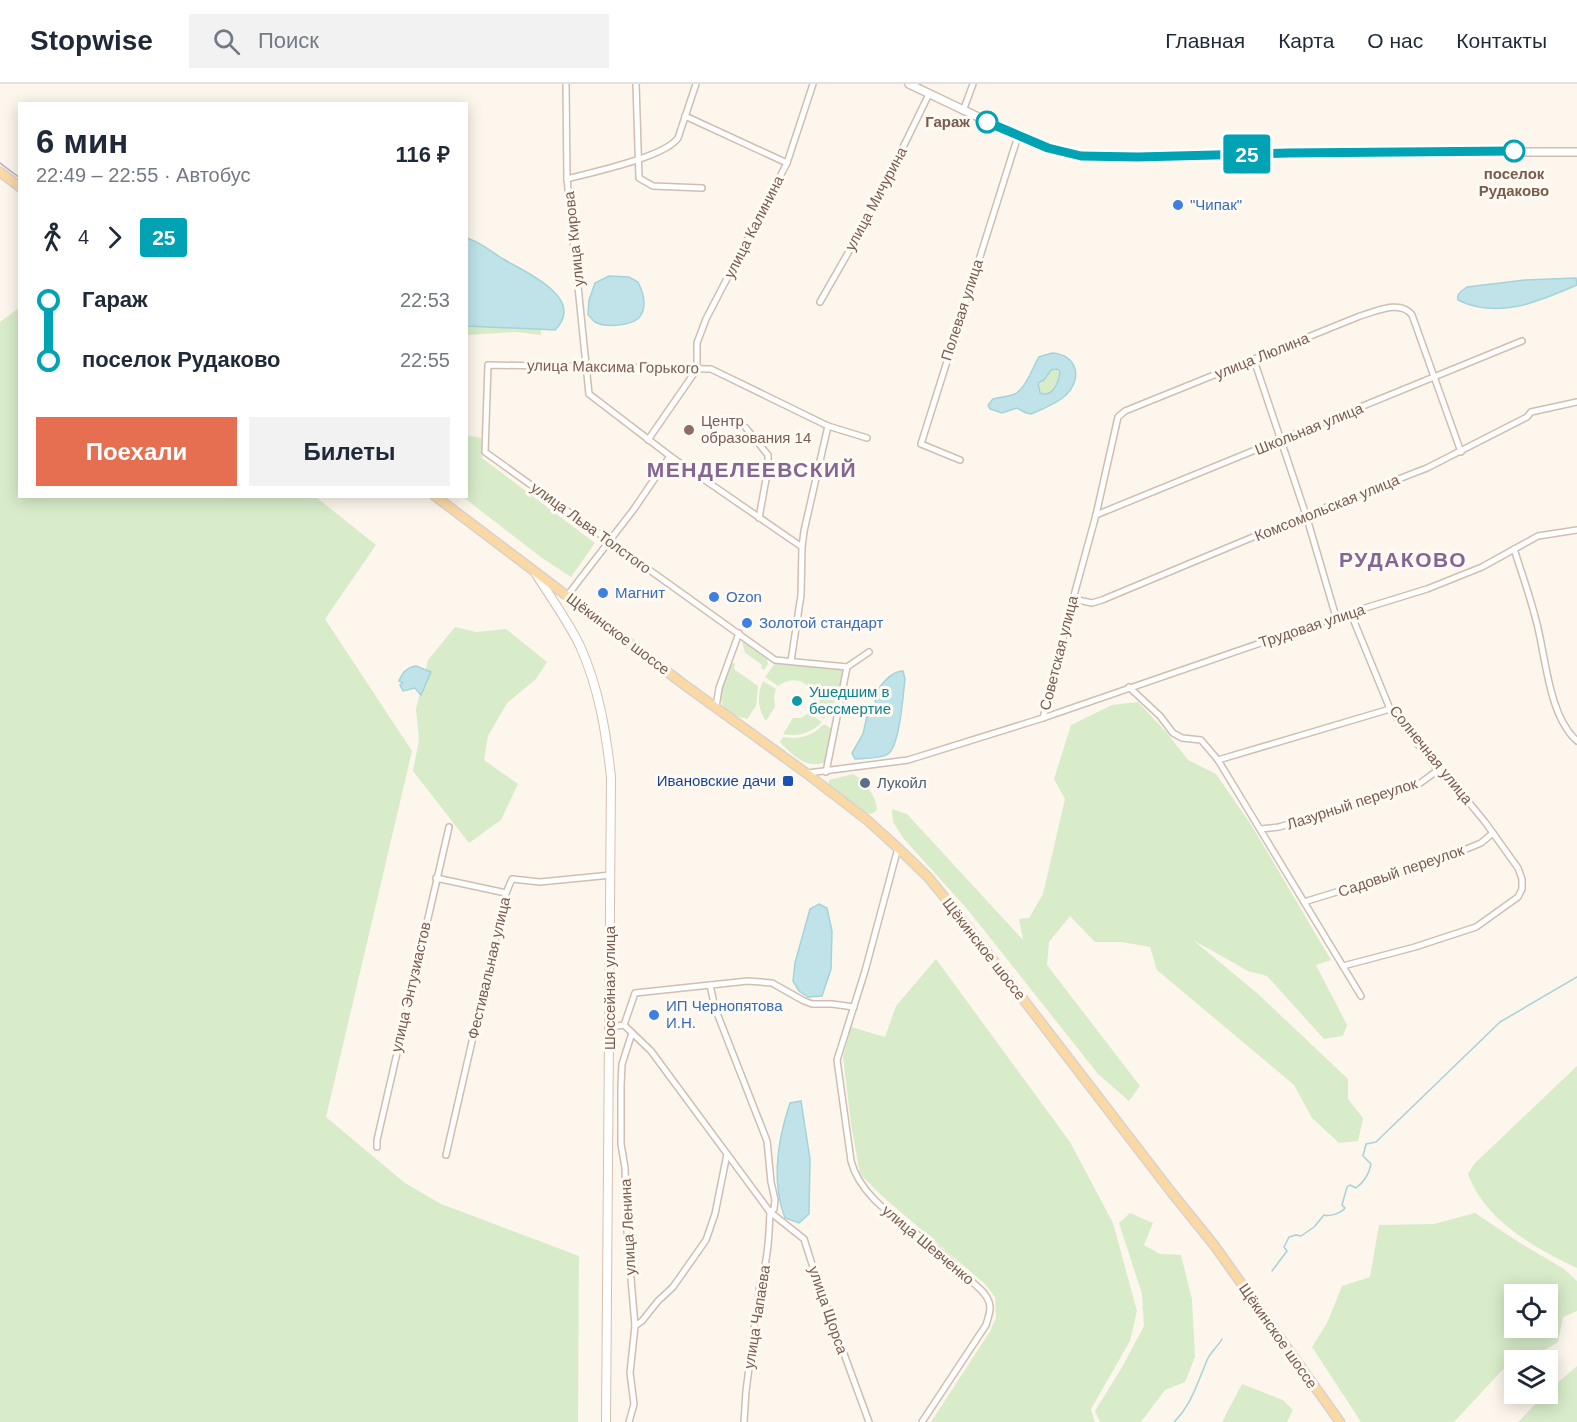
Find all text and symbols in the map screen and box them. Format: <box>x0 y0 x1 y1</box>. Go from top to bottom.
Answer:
search box <box>189 14 609 68</box>
text: Stopwise <box>30 25 153 56</box>
icon: search <box>210 25 243 58</box>
text: Поиск <box>258 28 319 53</box>
text: Главная <box>1165 29 1245 52</box>
text: Карта <box>1278 29 1334 52</box>
text: О нас <box>1367 29 1423 52</box>
text: Контакты <box>1456 29 1547 52</box>
marker: Гараж <box>976 111 998 133</box>
place label: Гараж <box>925 113 970 130</box>
text: 6 мин <box>36 123 128 160</box>
line badge: 25 <box>1220 134 1274 174</box>
marker: поселок Рудаково <box>1503 140 1525 162</box>
text: 116 ₽ <box>396 142 450 167</box>
text: 25 <box>1235 143 1259 166</box>
street label: улица Мичурина <box>841 144 910 253</box>
text: 22:49 – 22:55 · Автобус <box>36 164 250 186</box>
place label: поселок Рудаково <box>1479 165 1549 199</box>
street label: улица Калинина <box>720 172 787 281</box>
street label: улица Кирова <box>560 190 587 287</box>
place label: "Чипак" <box>1190 196 1242 213</box>
marker: "Чипак" <box>1171 198 1185 212</box>
icon: walk <box>36 221 69 254</box>
icon: forward <box>98 221 131 254</box>
text: 4 <box>78 226 89 248</box>
text: 25 <box>152 226 175 249</box>
street label: Полевая улица <box>937 256 986 363</box>
text: Гараж <box>82 287 148 312</box>
text: 22:53 <box>400 289 450 311</box>
street label: улица Люлина <box>1212 329 1312 382</box>
text: поселок Рудаково <box>82 347 281 372</box>
text: 22:55 <box>400 349 450 371</box>
street label: улица Максима Горького <box>527 357 699 376</box>
street label: Школьная улица <box>1252 399 1366 458</box>
place label: Центр образования 14 <box>701 412 811 446</box>
button: Поехали <box>36 417 237 486</box>
button: Билеты <box>249 417 450 486</box>
marker: Центр образования 14 <box>682 423 696 437</box>
district label: МЕНДЕЛЕЕВСКИЙ <box>647 458 857 481</box>
street label: Комсомольская улица <box>1252 470 1402 544</box>
street label: улица Льва Толстого <box>528 478 655 577</box>
district label: РУДАКОВО <box>1339 548 1467 571</box>
place label: Магнит <box>615 584 665 601</box>
marker: Магнит <box>596 586 610 600</box>
place label: Ozon <box>726 588 762 605</box>
street label: Щёкинское шоссе <box>563 589 673 678</box>
marker: Ozon <box>707 590 721 604</box>
street label: Советская улица <box>1036 593 1081 712</box>
street label: Трудовая улица <box>1257 600 1368 651</box>
place label: Золотой стандарт <box>759 614 884 631</box>
marker: Золотой стандарт <box>740 616 754 630</box>
place label: Ушедшим в бессмертие <box>809 683 891 717</box>
marker: Ушедшим в бессмертие <box>790 694 804 708</box>
street label: Солнечная улица <box>1386 702 1477 808</box>
place label: Ивановские дачи <box>657 772 776 789</box>
marker: Ивановские дачи <box>781 774 795 788</box>
place label: Лукойл <box>877 774 927 791</box>
street label: Лазурный переулок <box>1285 774 1420 833</box>
marker: Лукойл <box>858 776 872 790</box>
street label: Садовый переулок <box>1336 841 1466 900</box>
street label: Щёкинское шоссе <box>939 894 1029 1003</box>
street label: Фестивальная улица <box>464 895 513 1041</box>
street label: улица Энтузиастов <box>387 920 434 1054</box>
street label: Шоссейная улица <box>601 925 618 1050</box>
place label: ИП Чернопятова И.Н. <box>666 997 783 1031</box>
marker: ИП Чернопятова И.Н. <box>647 1008 661 1022</box>
street label: улица Ленина <box>616 1178 639 1276</box>
street label: улица Шевченко <box>879 1201 978 1288</box>
street label: улица Чапаева <box>740 1263 773 1370</box>
street label: улица Щорса <box>805 1264 852 1357</box>
street label: Щёкинское шоссе <box>1236 1280 1321 1392</box>
map controls <box>1504 1284 1558 1404</box>
button: locate <box>1504 1284 1558 1338</box>
button: layers <box>1504 1350 1558 1404</box>

